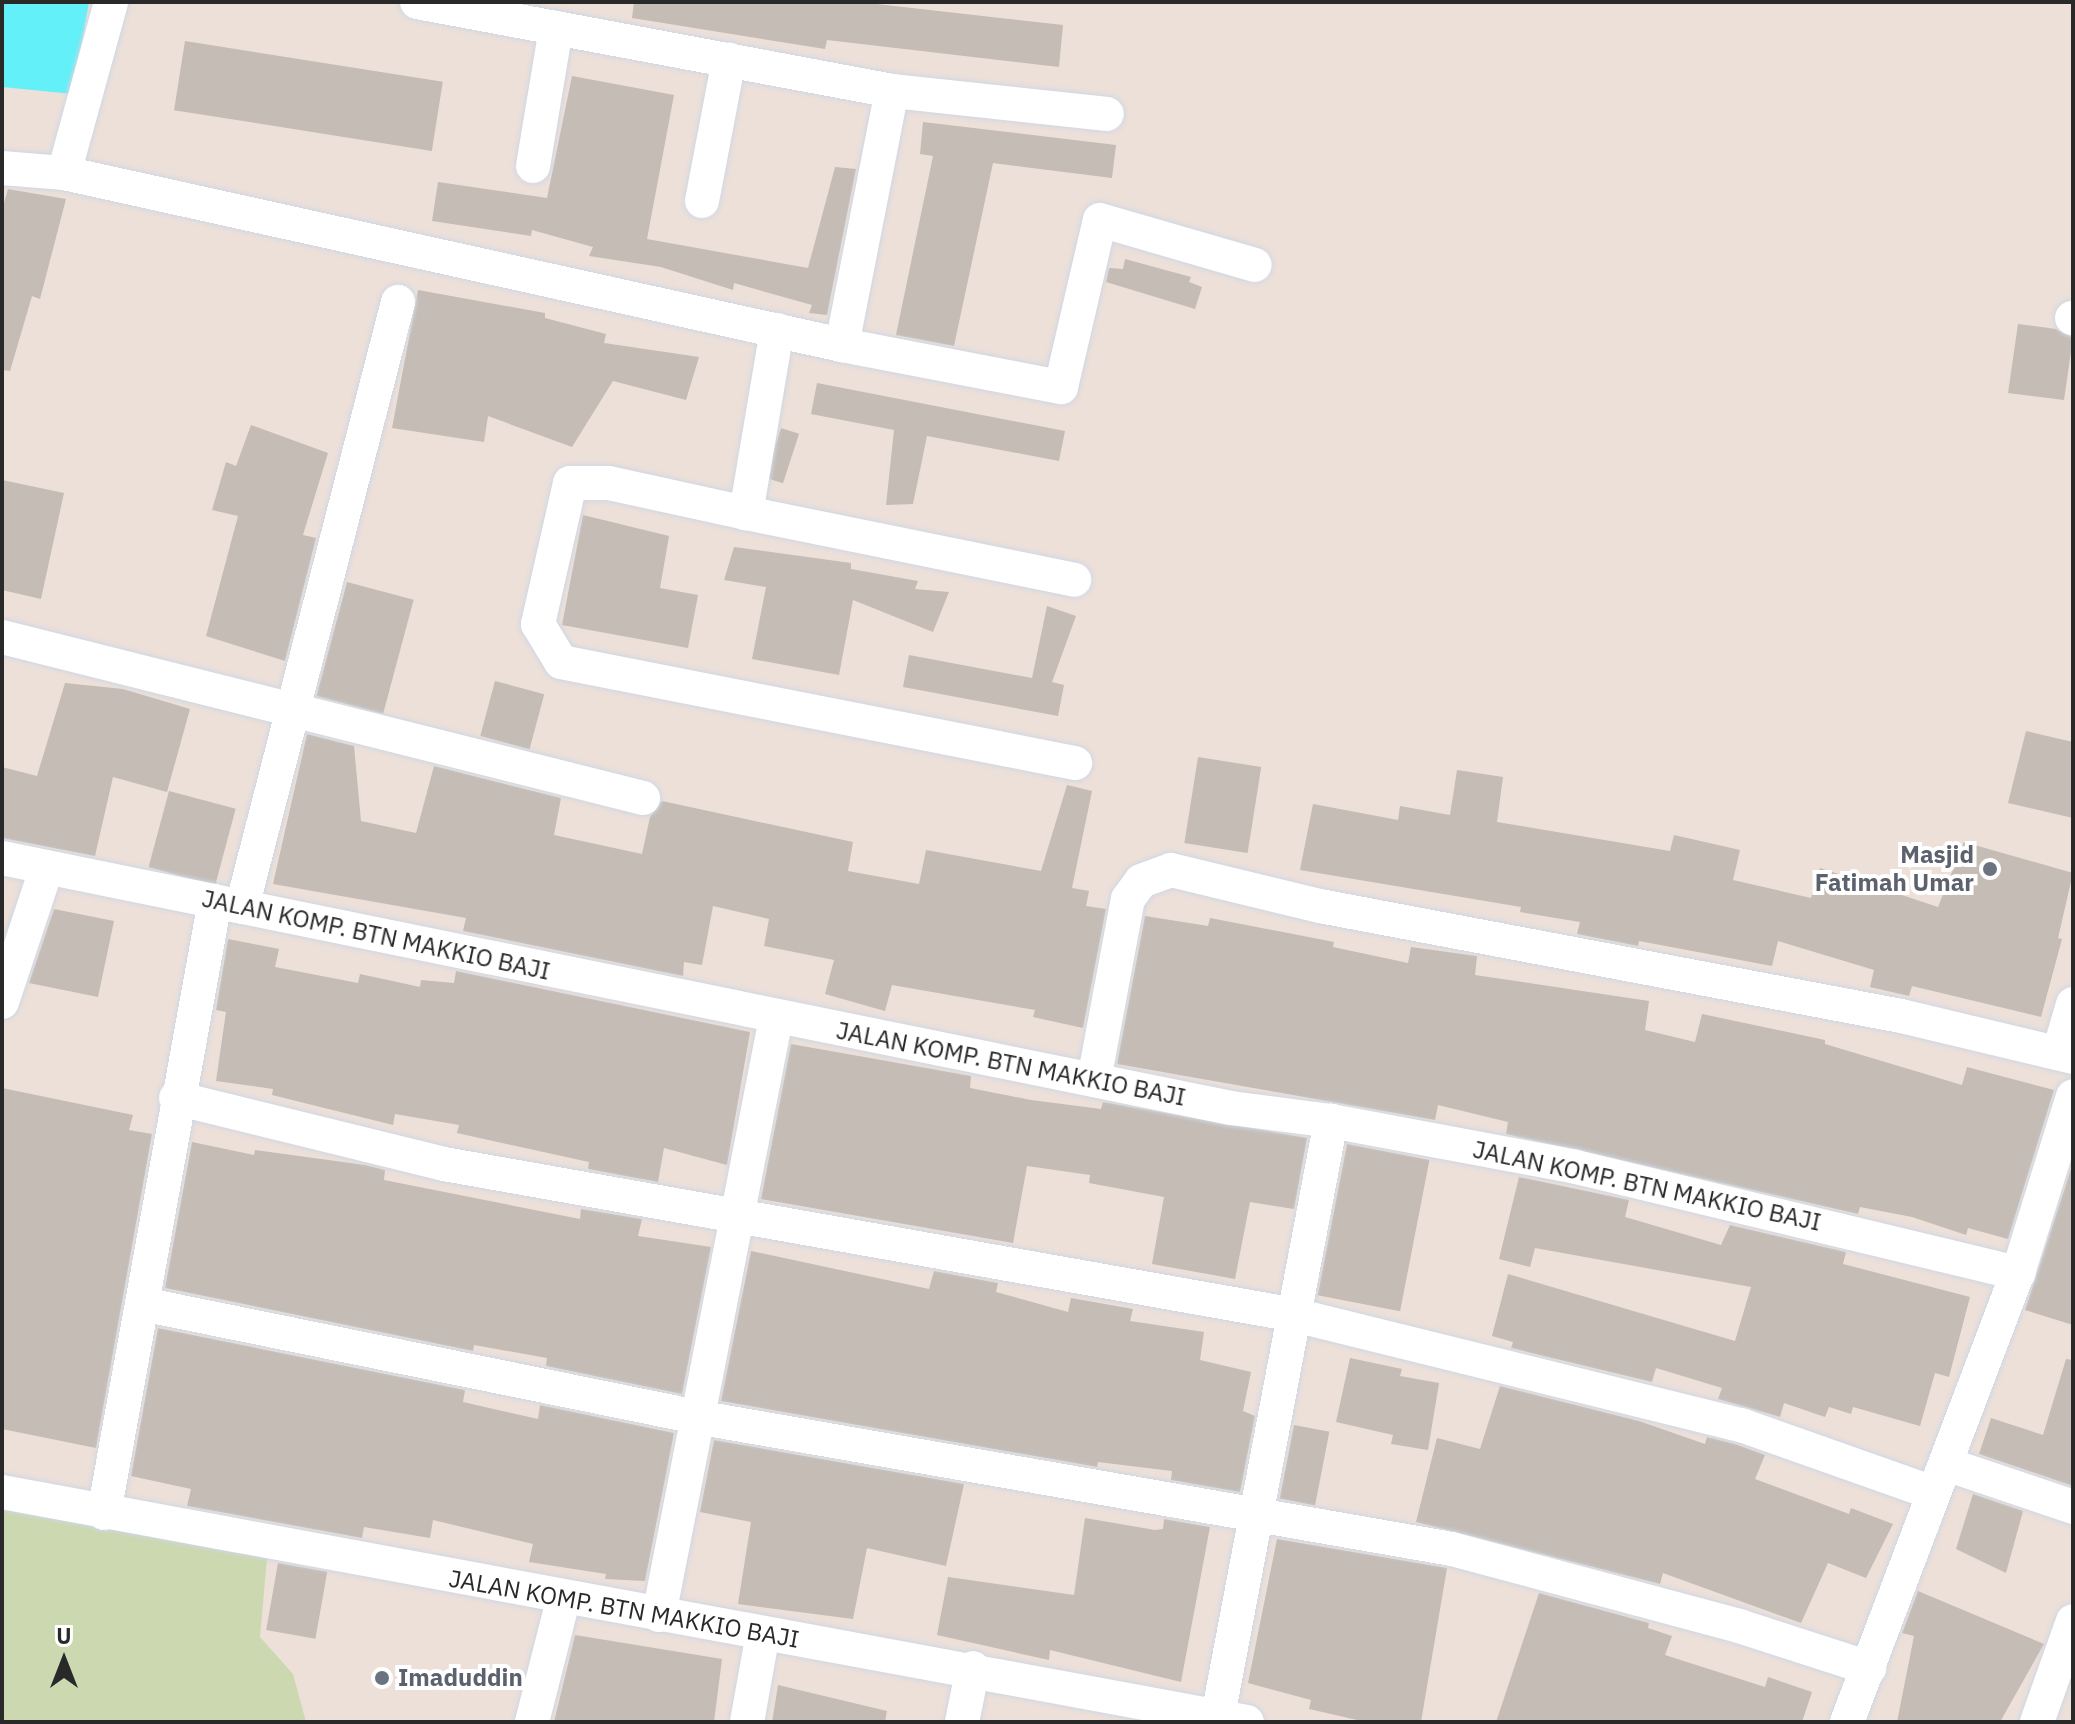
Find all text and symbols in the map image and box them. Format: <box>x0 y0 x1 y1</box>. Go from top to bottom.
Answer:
place label: Masjid Fatimah Umar <box>1815 841 1974 897</box>
marker: Masjid Fatimah Umar <box>1981 860 1999 878</box>
street label: JALAN KOMP. BTN MAKKIO BAJI <box>199 884 553 986</box>
street label: JALAN KOMP. BTN MAKKIO BAJI <box>834 1016 1188 1112</box>
street label: JALAN KOMP. BTN MAKKIO BAJI <box>1470 1135 1824 1237</box>
street label: JALAN KOMP. BTN MAKKIO BAJI <box>447 1564 801 1654</box>
north arrow <box>24 1620 104 1700</box>
text: U <box>56 1621 72 1650</box>
place label: Imaduddin <box>398 1664 523 1692</box>
marker: Imaduddin <box>373 1669 391 1687</box>

